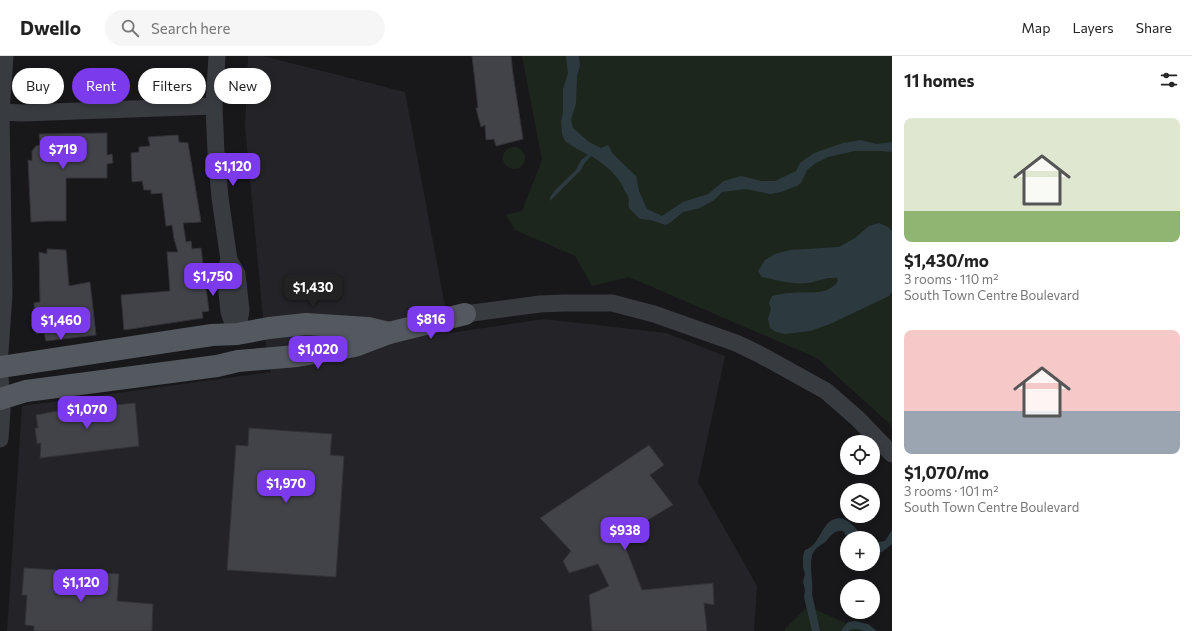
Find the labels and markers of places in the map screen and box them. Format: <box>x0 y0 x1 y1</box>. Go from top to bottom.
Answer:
pin: $719 <box>39 136 87 170</box>
pin: $1,120 <box>200 153 266 187</box>
pin: $1,750 <box>180 263 246 297</box>
pin: $1,430 <box>280 274 346 308</box>
pin: $816 <box>407 306 455 340</box>
pin: $1,460 <box>28 307 94 341</box>
pin: $1,020 <box>285 336 351 370</box>
pin: $1,070 <box>54 396 120 430</box>
pin: $1,970 <box>253 470 319 504</box>
pin: $938 <box>601 517 649 551</box>
pin: $1,120 <box>48 569 114 603</box>

